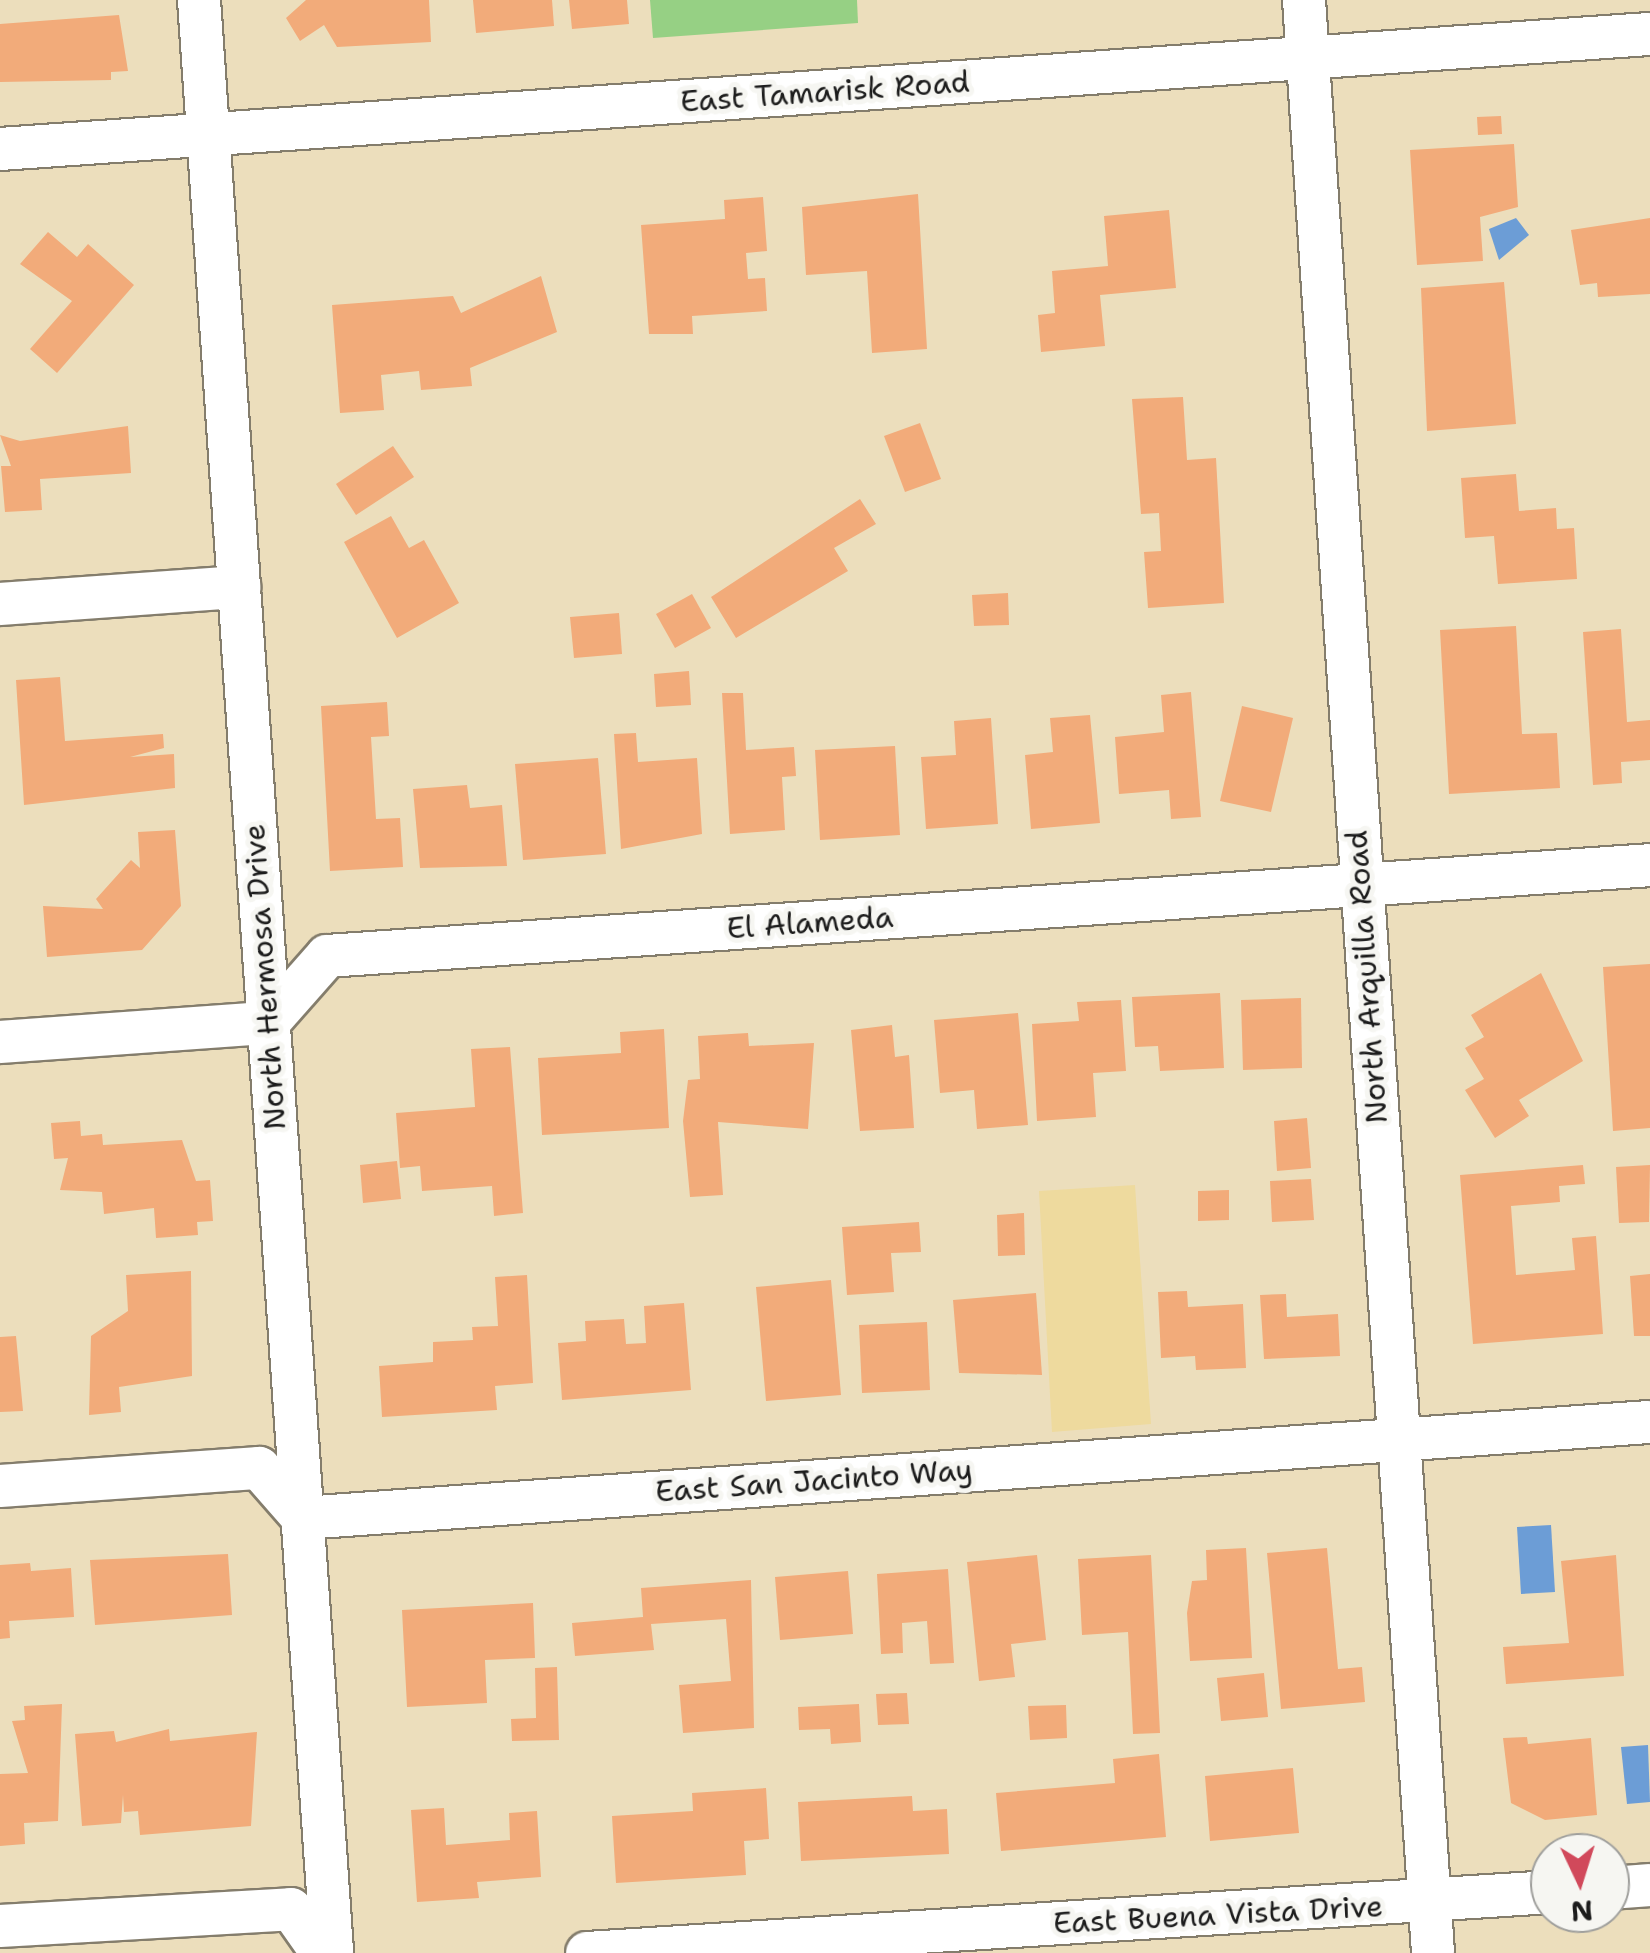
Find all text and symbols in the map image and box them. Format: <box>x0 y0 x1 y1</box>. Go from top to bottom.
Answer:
street label: East Tamarisk Road <box>679 64 971 120</box>
street label: North Hermosa Drive <box>236 823 294 1131</box>
street label: North Arquilla Road <box>1339 829 1395 1125</box>
street label: El Alameda <box>725 899 895 947</box>
street label: East San Jacinto Way <box>654 1452 974 1510</box>
north arrow <box>1530 1833 1630 1933</box>
street label: East Buena Vista Drive <box>1052 1888 1384 1942</box>
text: N <box>1570 1891 1594 1931</box>

